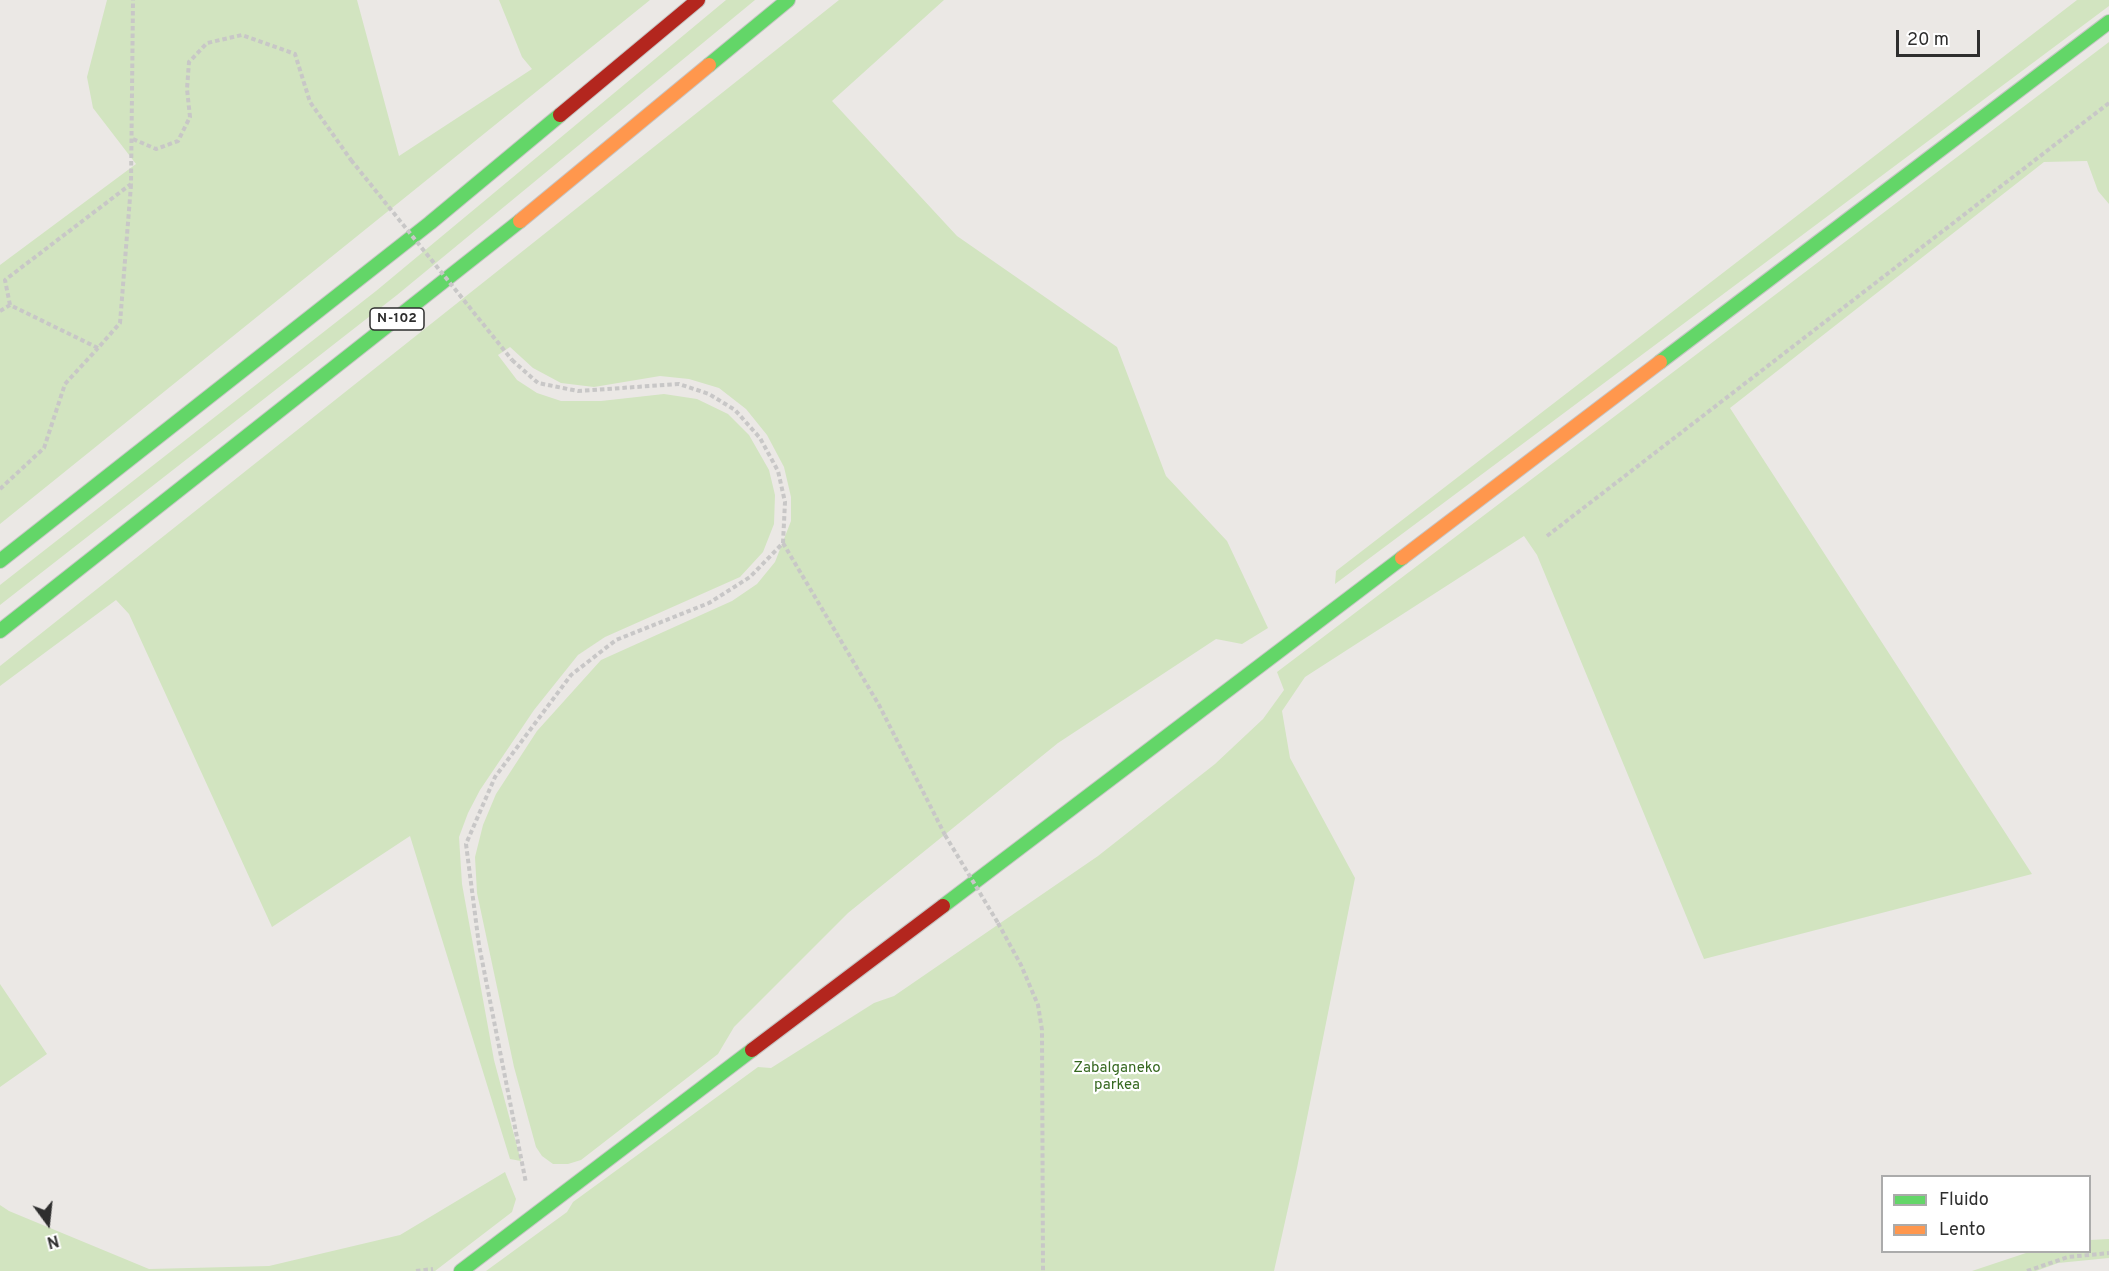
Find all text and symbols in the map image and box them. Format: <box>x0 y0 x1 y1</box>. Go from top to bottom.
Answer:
scale bar <box>1899 18 1983 56</box>
text: 20 m <box>1907 29 1949 52</box>
road number: N-102 <box>370 308 424 330</box>
park label: Zabalganeko parkea <box>1073 1060 1161 1095</box>
legend <box>1881 1175 2091 1253</box>
text: Fluido <box>1939 1189 1989 1212</box>
north arrow <box>18 1193 78 1253</box>
text: Lento <box>1939 1219 1985 1242</box>
text: N <box>45 1229 61 1252</box>

